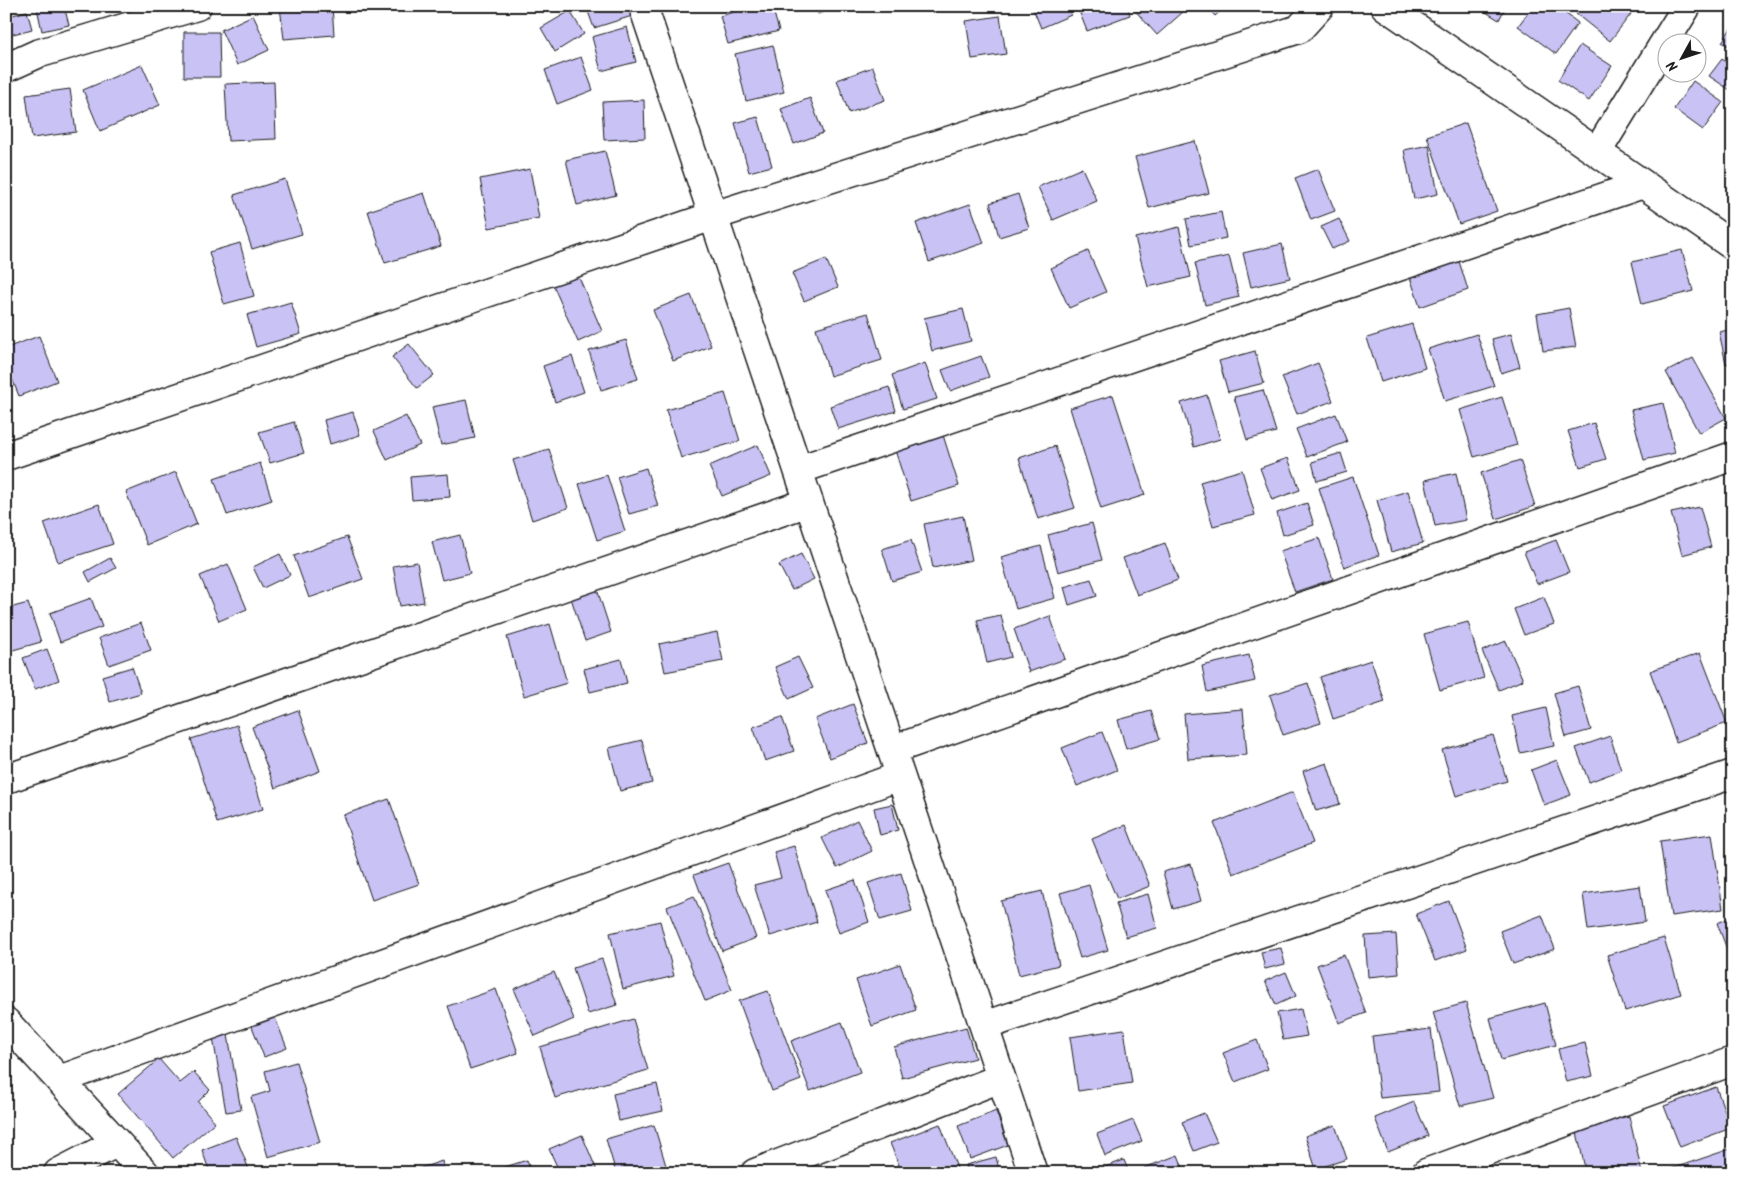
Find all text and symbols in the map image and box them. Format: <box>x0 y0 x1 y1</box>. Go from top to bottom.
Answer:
north arrow <box>1656 32 1706 82</box>
text: N <box>1661 55 1684 76</box>

